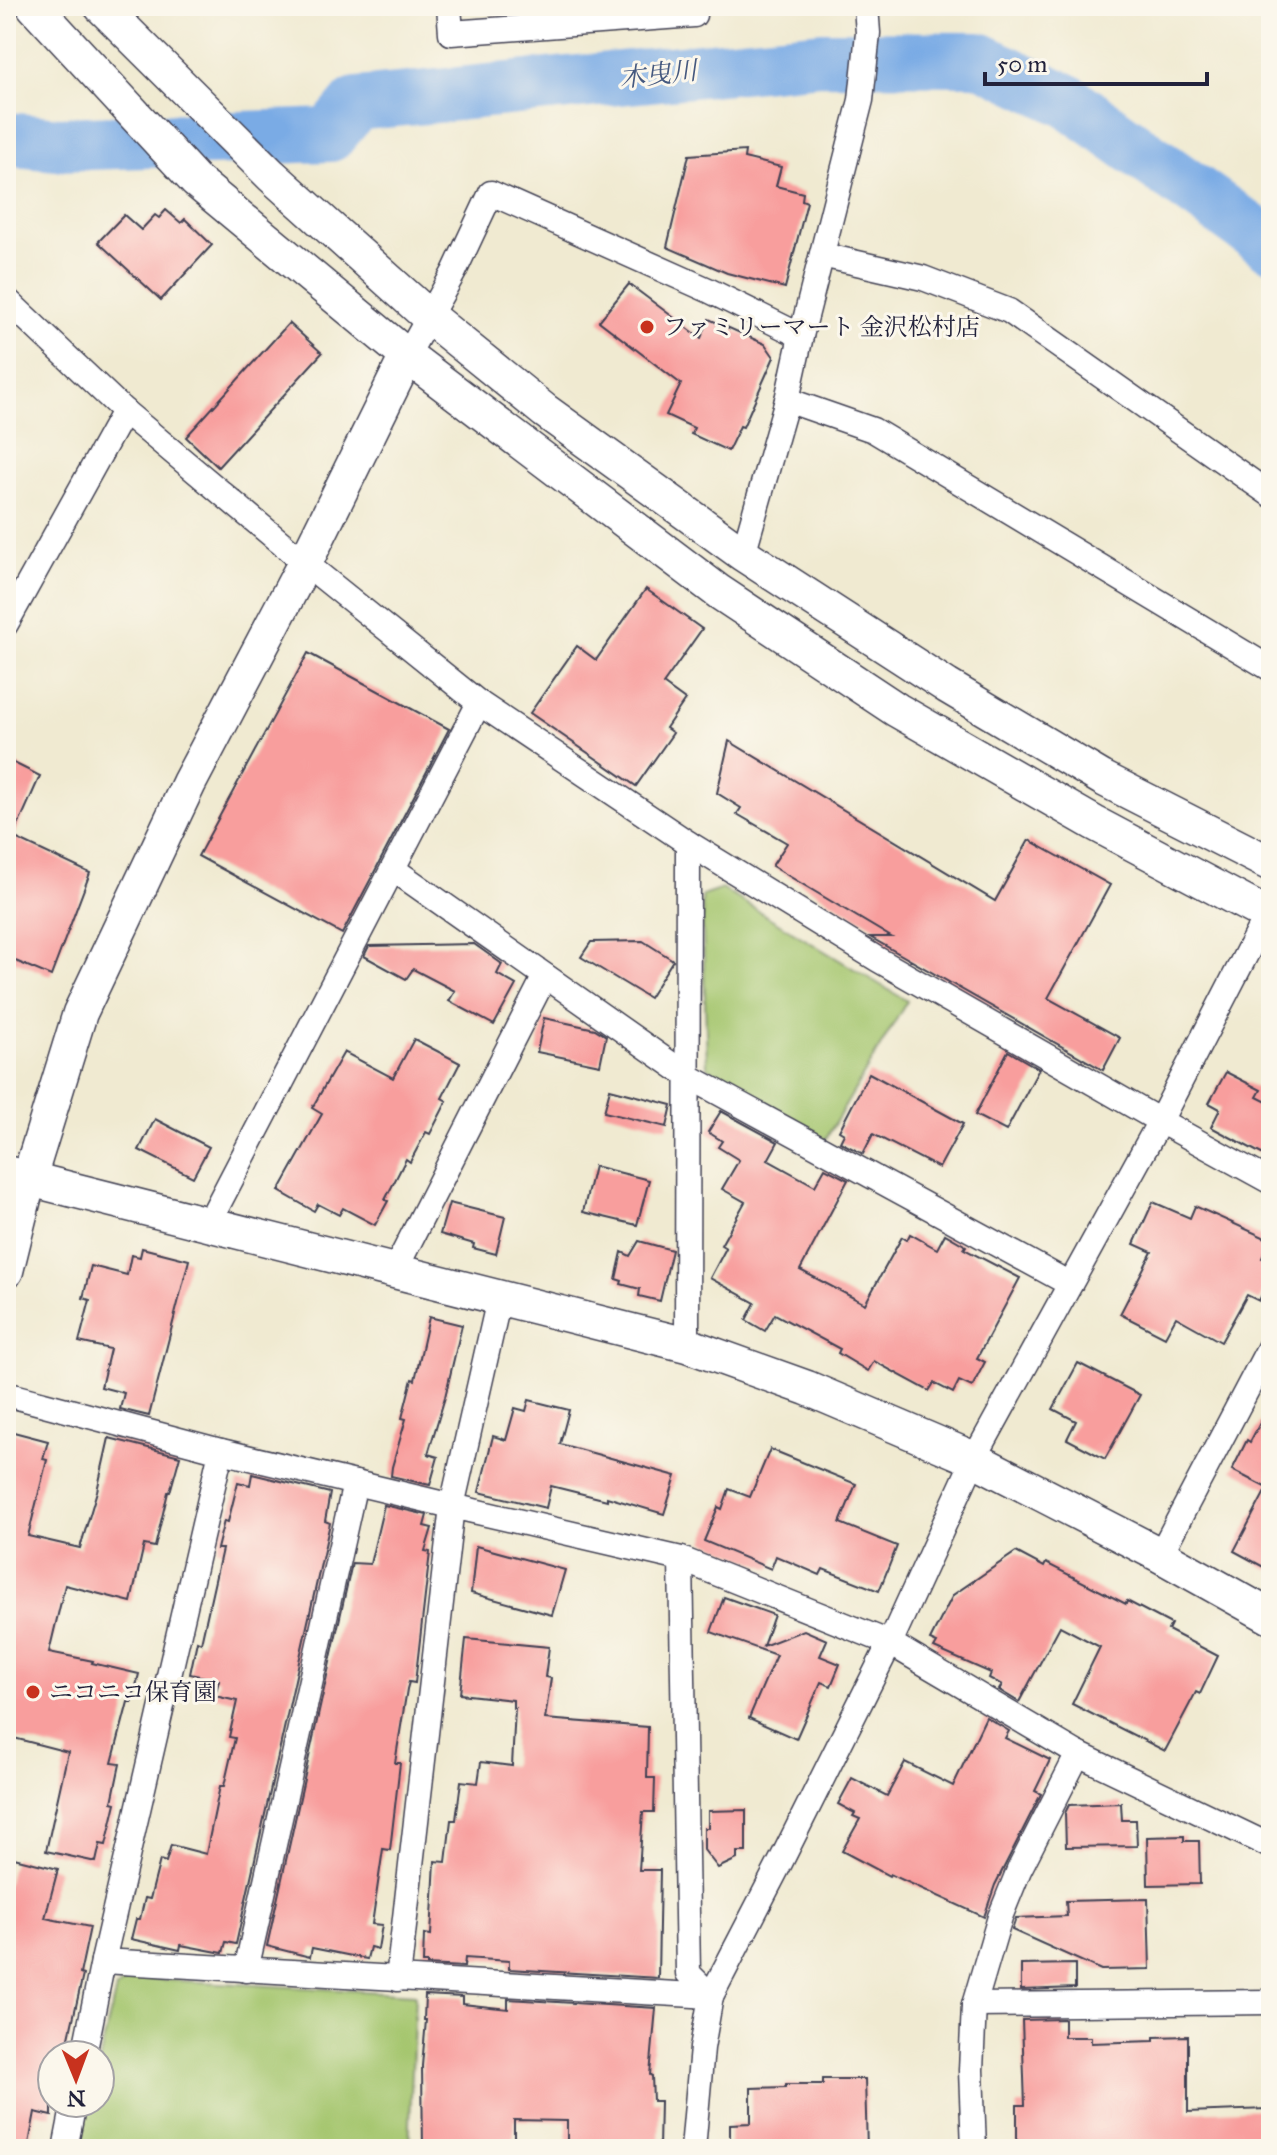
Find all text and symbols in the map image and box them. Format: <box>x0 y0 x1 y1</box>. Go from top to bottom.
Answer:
scale bar <box>985 36 1207 86</box>
text: 50 m <box>997 49 1047 79</box>
water label: 木曳川 <box>618 54 701 94</box>
place label: ファミリーマート 金沢松村店 <box>663 312 980 342</box>
marker: ファミリーマート 金沢松村店 <box>638 318 656 336</box>
place label: ニコニコ保育園 <box>49 1677 217 1707</box>
marker: ニコニコ保育園 <box>24 1683 42 1701</box>
north arrow <box>36 2039 116 2119</box>
text: N <box>66 2085 86 2112</box>

